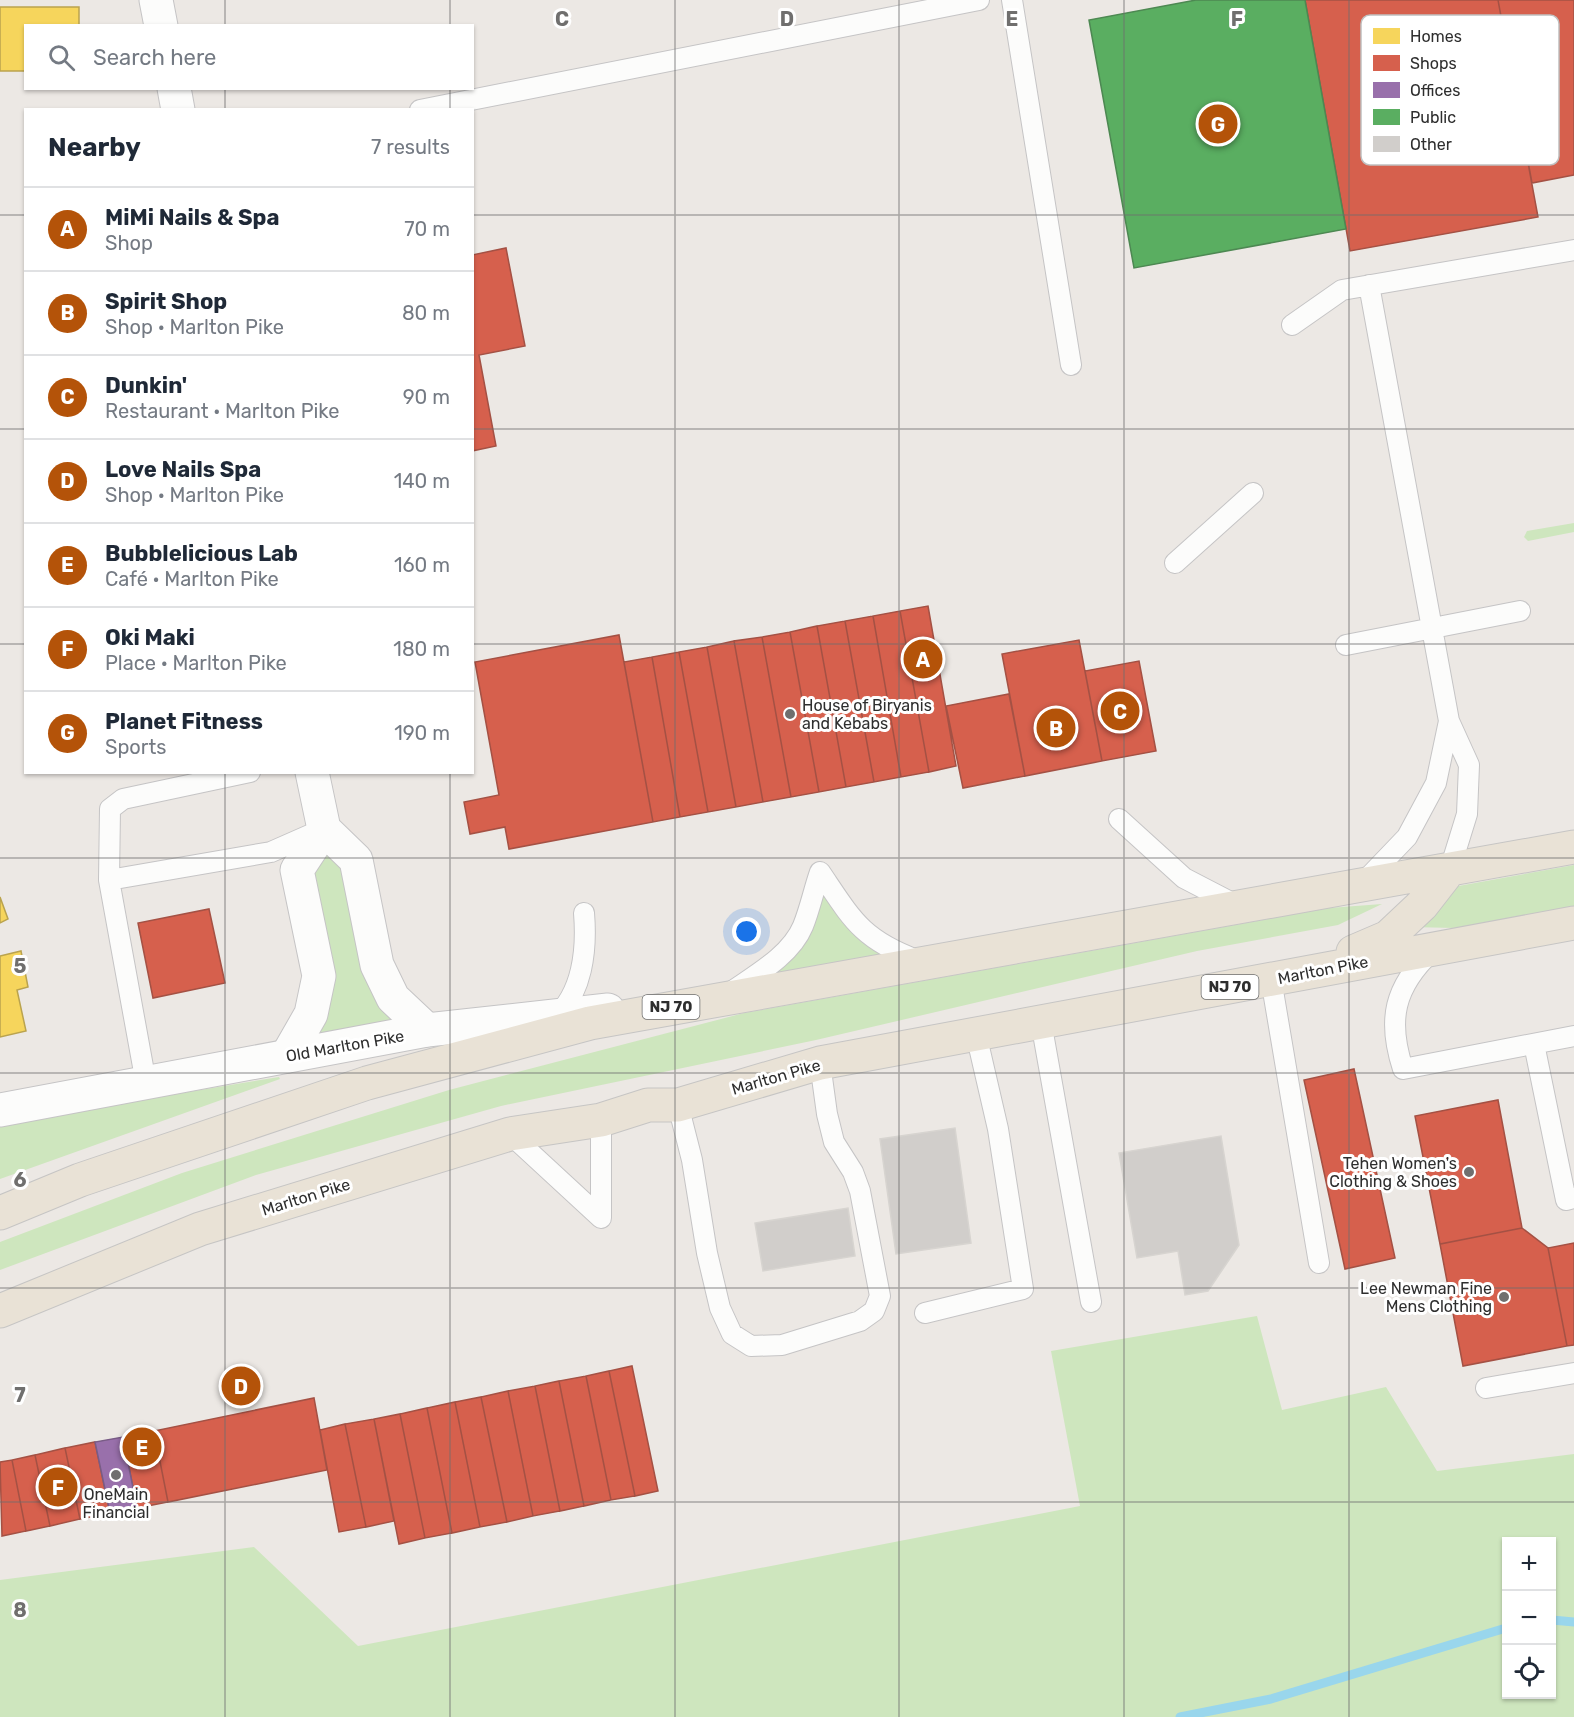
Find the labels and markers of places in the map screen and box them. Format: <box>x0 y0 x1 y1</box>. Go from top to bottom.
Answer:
pin: G <box>1198 102 1238 146</box>
pin: A <box>904 636 942 682</box>
pin: C <box>1100 688 1140 734</box>
place label: House of Biryanis and Kebabs <box>802 696 932 733</box>
pin: B <box>1036 706 1076 750</box>
marker: House of Biryanis and Kebabs <box>783 707 797 721</box>
place label: Tehen Women's Clothing & Shoes <box>1329 1154 1457 1191</box>
marker: Tehen Women's Clothing & Shoes <box>1462 1165 1476 1179</box>
place label: Lee Newman Fine Mens Clothing <box>1360 1279 1492 1316</box>
marker: Lee Newman Fine Mens Clothing <box>1497 1290 1511 1304</box>
pin: D <box>222 1364 260 1408</box>
pin: E <box>122 1424 162 1470</box>
pin: F <box>38 1464 78 1510</box>
marker: OneMain Financial <box>109 1468 123 1482</box>
place label: OneMain Financial <box>83 1485 149 1522</box>

